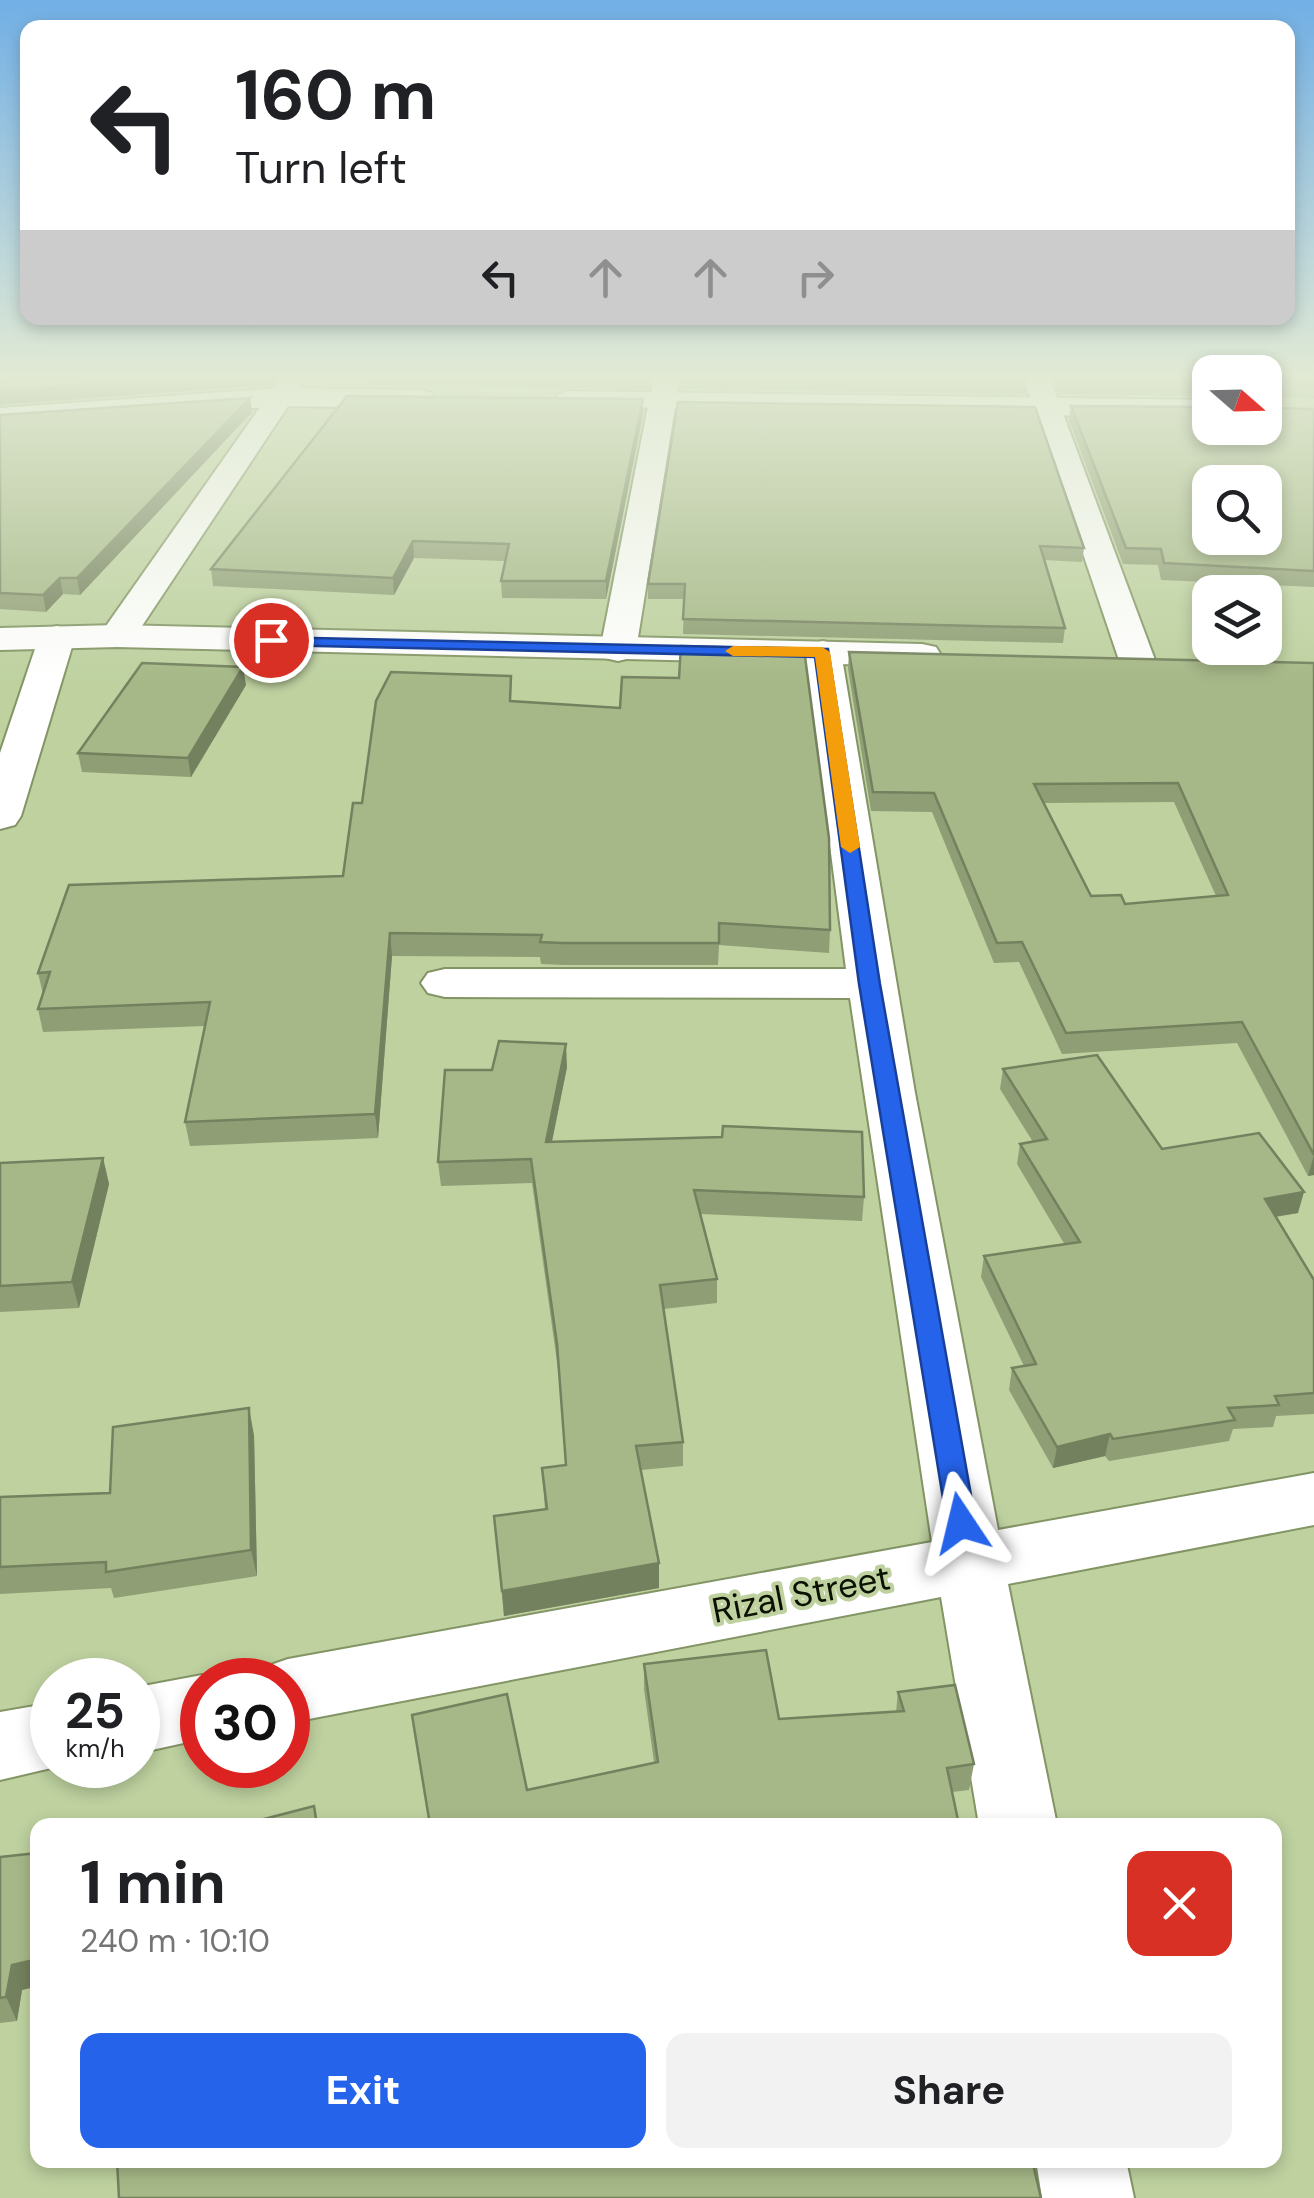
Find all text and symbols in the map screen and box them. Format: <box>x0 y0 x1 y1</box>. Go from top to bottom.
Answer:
text: 160 m <box>235 50 436 141</box>
icon: left <box>70 60 200 190</box>
text: Turn left <box>235 138 407 197</box>
icon: left <box>473 250 528 305</box>
icon: ahead <box>578 250 633 305</box>
icon: ahead <box>683 250 738 305</box>
icon: right <box>788 250 843 305</box>
north arrow <box>1192 355 1282 445</box>
map controls <box>1192 355 1282 665</box>
button: search <box>1192 465 1282 555</box>
button: layers <box>1192 575 1282 665</box>
pin <box>229 598 314 683</box>
icon: arrive <box>244 613 299 668</box>
position arrow <box>909 1471 1013 1575</box>
street label: Rizal Street <box>708 1554 894 1634</box>
speed limit sign: 30 <box>180 1658 310 1788</box>
text: 25 <box>65 1678 125 1744</box>
text: km/h <box>65 1732 125 1765</box>
text: 1 min <box>80 1843 226 1922</box>
button: close <box>1127 1851 1232 1956</box>
text: 240 m · 10:10 <box>80 1920 270 1962</box>
button: Exit <box>80 2033 646 2148</box>
button: Share <box>666 2033 1232 2148</box>

